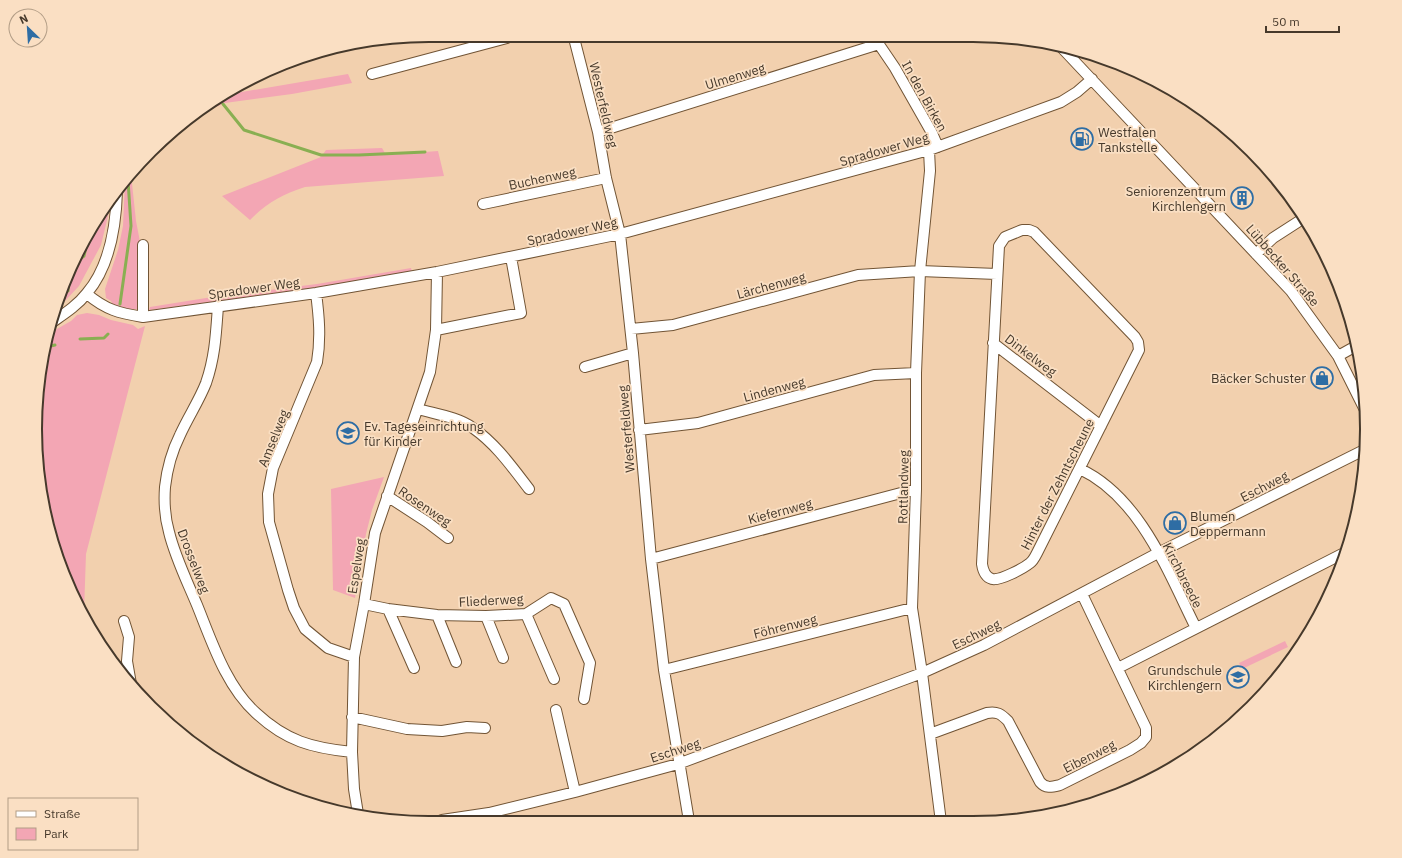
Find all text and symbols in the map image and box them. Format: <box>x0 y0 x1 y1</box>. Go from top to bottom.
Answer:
north arrow <box>8 8 48 48</box>
scale bar <box>1266 8 1339 34</box>
text: N <box>17 11 30 27</box>
text: 50 m <box>1272 14 1300 29</box>
street label: In den Birken <box>898 58 951 135</box>
street label: Ulmenweg <box>703 59 767 94</box>
street label: Westerfeldweg <box>585 61 622 150</box>
place label: Westfalen Tankstelle <box>1098 124 1158 156</box>
fuel station icon: Westfalen Tankstelle <box>1069 126 1095 152</box>
street label: Spradower Weg <box>838 129 931 170</box>
street label: Buchenweg <box>507 163 577 194</box>
place label: Seniorenzentrum Kirchlengern <box>1126 183 1226 215</box>
building icon: Seniorenzentrum Kirchlengern <box>1229 185 1255 211</box>
street label: Spradower Weg <box>525 214 619 249</box>
street label: Lübbecker Straße <box>1242 221 1323 310</box>
street label: Lärchenweg <box>735 268 807 303</box>
street label: Spradower Weg <box>207 274 301 303</box>
street label: Dinkelweg <box>1001 330 1060 380</box>
shop icon: Bäcker Schuster <box>1309 365 1335 391</box>
place label: Bäcker Schuster <box>1211 370 1306 387</box>
street label: Lindenweg <box>741 373 807 406</box>
street label: Westerfeldweg <box>614 384 639 473</box>
street label: Amselweg <box>254 407 293 469</box>
street label: Hinter der Zehntscheune <box>1017 416 1098 553</box>
place label: Ev. Tageseinrichtung für Kinder <box>364 418 484 450</box>
school or university icon: Ev. Tageseinrichtung für Kinder <box>335 420 361 446</box>
street label: Rottlandweg <box>894 450 913 524</box>
street label: Eschweg <box>1237 467 1291 506</box>
street label: Rosenweg <box>395 483 454 530</box>
street label: Kiefernweg <box>746 495 814 528</box>
place label: Blumen Deppermann <box>1190 508 1266 540</box>
shop icon: Blumen Deppermann <box>1162 510 1188 536</box>
street label: Drosselweg <box>173 526 214 596</box>
street label: Espelweg <box>344 537 369 595</box>
street label: Kirchbreede <box>1159 540 1206 611</box>
street label: Fliederweg <box>458 590 524 611</box>
street label: Föhrenweg <box>752 610 819 643</box>
street label: Eschweg <box>949 615 1003 653</box>
place label: Grundschule Kirchlengern <box>1148 662 1222 694</box>
school or university icon: Grundschule Kirchlengern <box>1225 664 1251 690</box>
street label: Eschweg <box>648 734 702 767</box>
street label: Eibenweg <box>1060 736 1118 777</box>
legend <box>8 798 138 850</box>
text: Straße <box>44 806 81 821</box>
text: Park <box>44 826 69 841</box>

